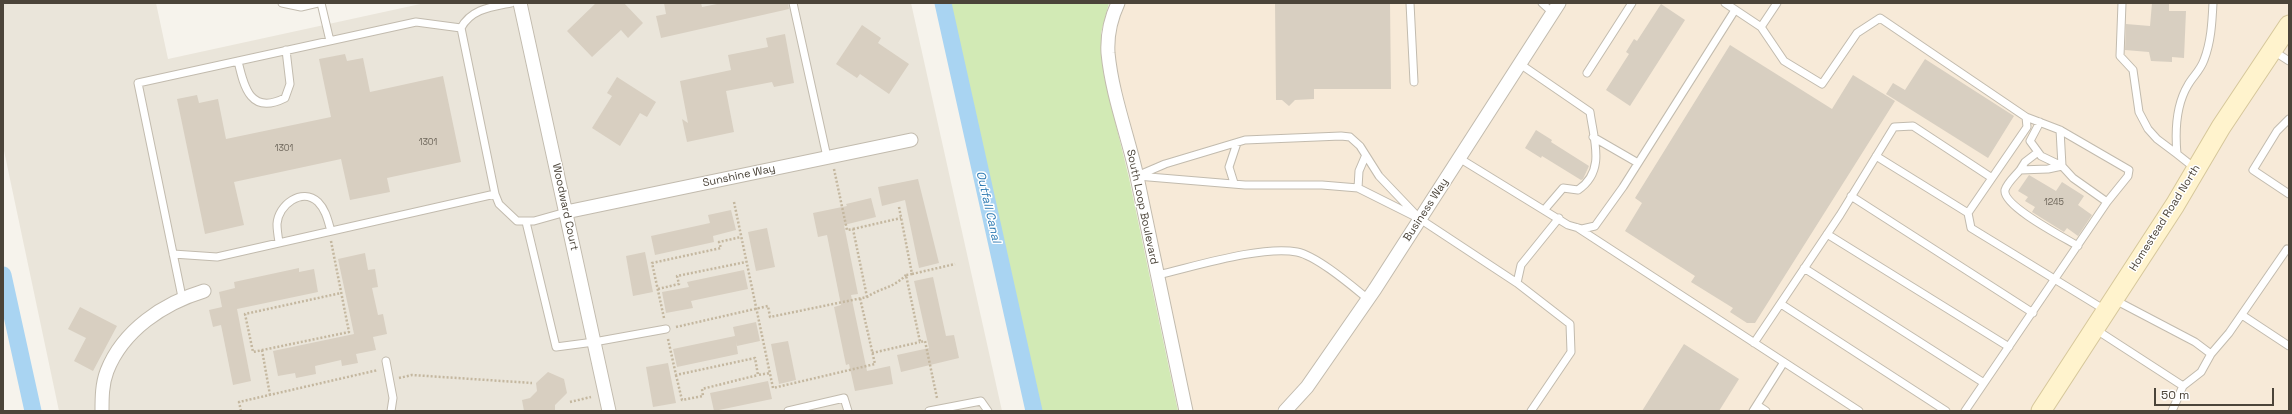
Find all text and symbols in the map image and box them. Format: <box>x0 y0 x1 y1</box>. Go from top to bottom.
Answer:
house number: 1301 <box>419 138 437 148</box>
house number: 1301 <box>275 144 293 154</box>
street label: South Loop Boulevard <box>1123 148 1161 266</box>
street label: Woodward Court <box>549 162 581 252</box>
street label: Sunshine Way <box>701 162 777 190</box>
street label: Homestead Road North <box>2127 162 2203 274</box>
water label: Outfall Canal <box>973 170 1003 244</box>
street label: Business Way <box>1401 176 1451 244</box>
house number: 1245 <box>2044 198 2064 208</box>
scale bar <box>2156 380 2276 406</box>
text: 50 m <box>2161 387 2189 403</box>

